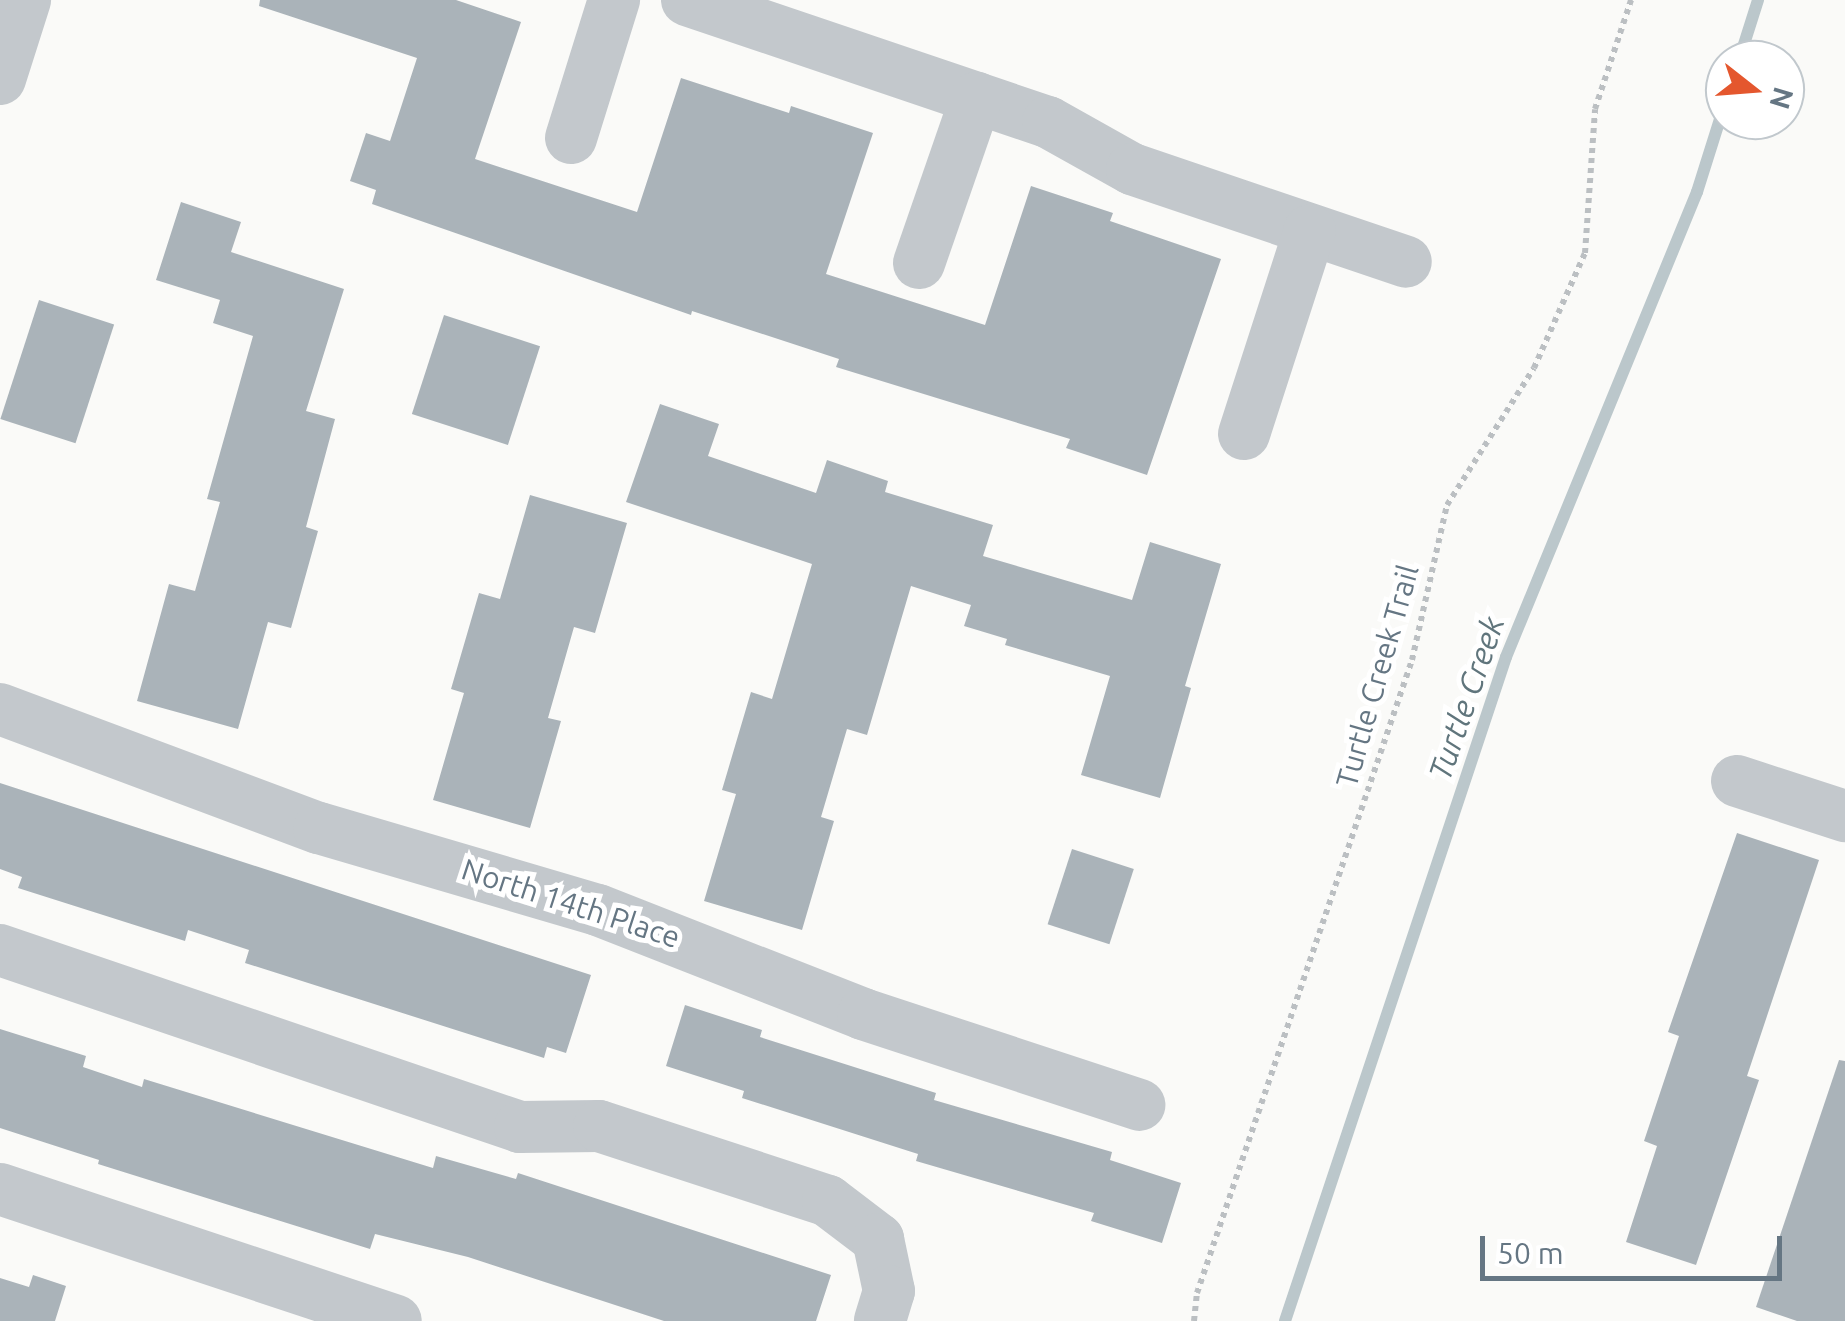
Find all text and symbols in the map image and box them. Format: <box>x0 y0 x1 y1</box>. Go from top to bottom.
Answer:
north arrow <box>1705 40 1805 140</box>
text: N <box>1764 84 1800 113</box>
street label: Turtle Creek Trail <box>1328 561 1426 791</box>
water label: Turtle Creek <box>1420 611 1512 785</box>
street label: North 14th Place <box>457 851 685 955</box>
scale bar <box>1485 1216 1788 1278</box>
text: 50 m <box>1497 1236 1564 1270</box>

